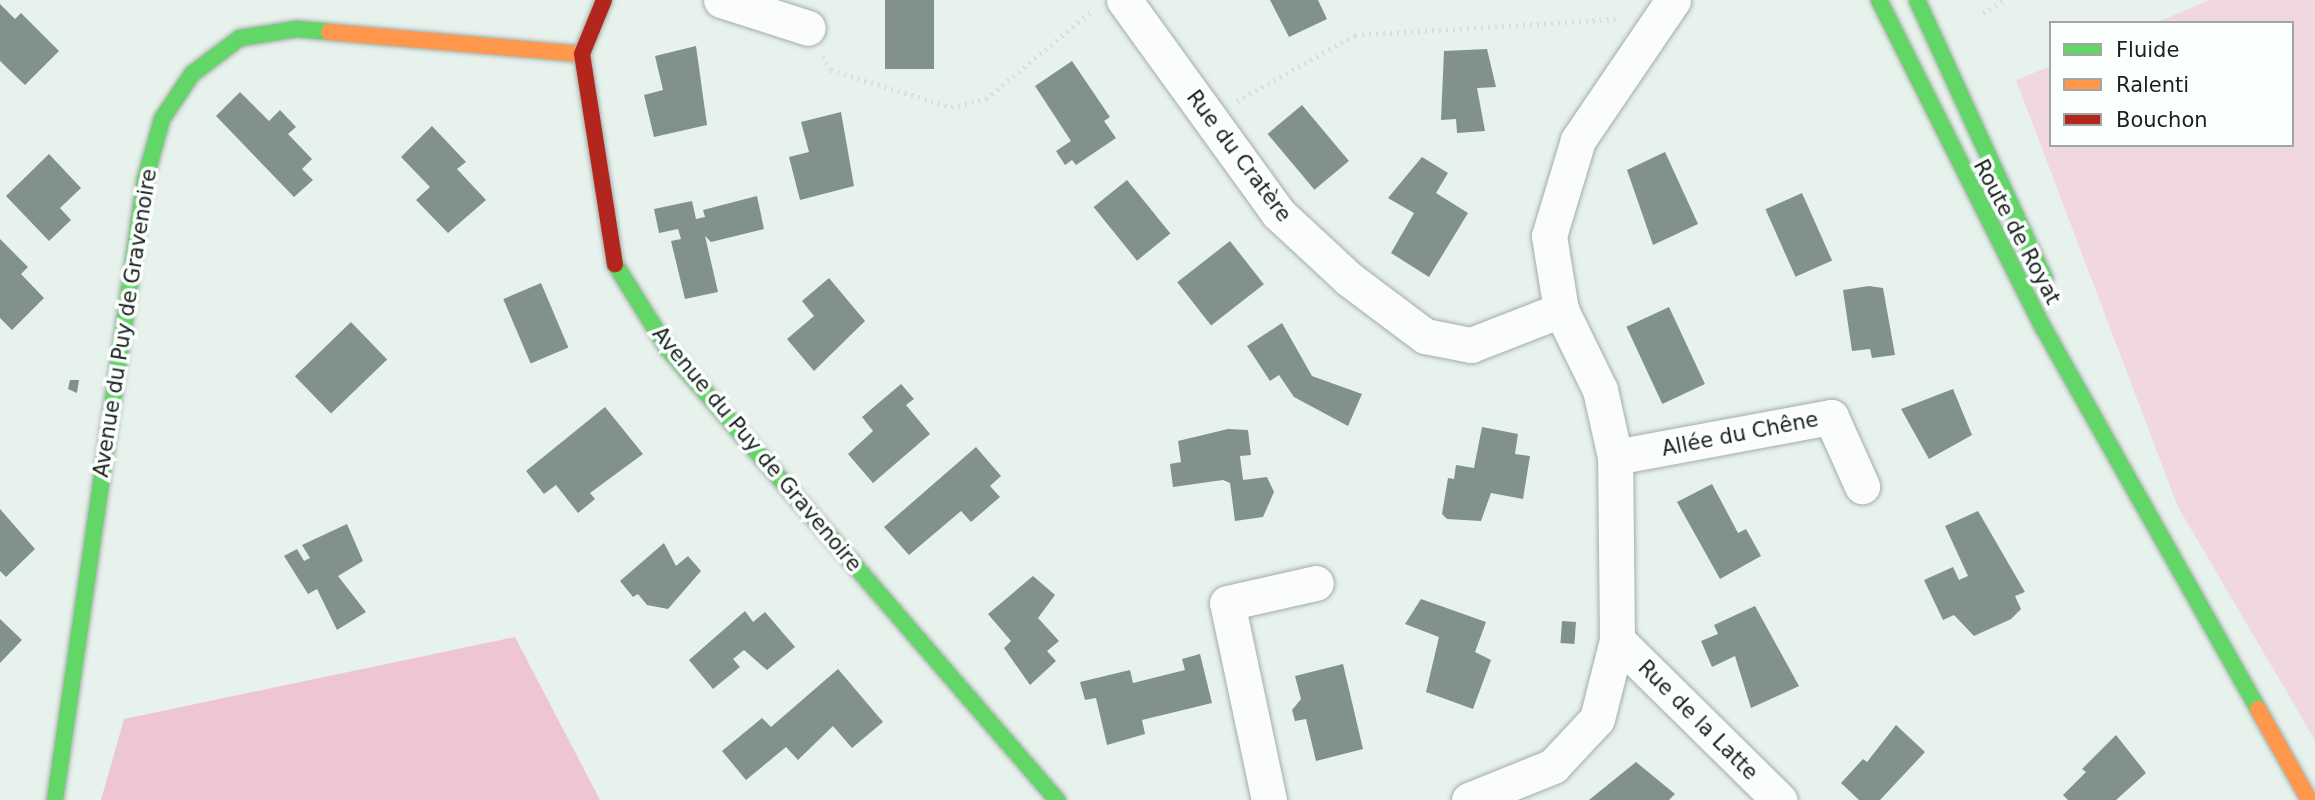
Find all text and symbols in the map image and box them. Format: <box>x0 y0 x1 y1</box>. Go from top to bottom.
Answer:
legend <box>2049 21 2294 147</box>
text: Fluide <box>2116 38 2179 62</box>
text: Ralenti <box>2116 73 2189 97</box>
street label: Rue du Cratère <box>1181 85 1297 227</box>
text: Bouchon <box>2116 108 2208 132</box>
street label: Route de Royat <box>1968 155 2066 309</box>
street label: Avenue du Puy de Gravenoire <box>88 167 162 479</box>
street label: Avenue du Puy de Gravenoire <box>647 321 867 577</box>
street label: Allée du Chêne <box>1660 406 1820 462</box>
street label: Rue de la Latte <box>1633 655 1763 785</box>

